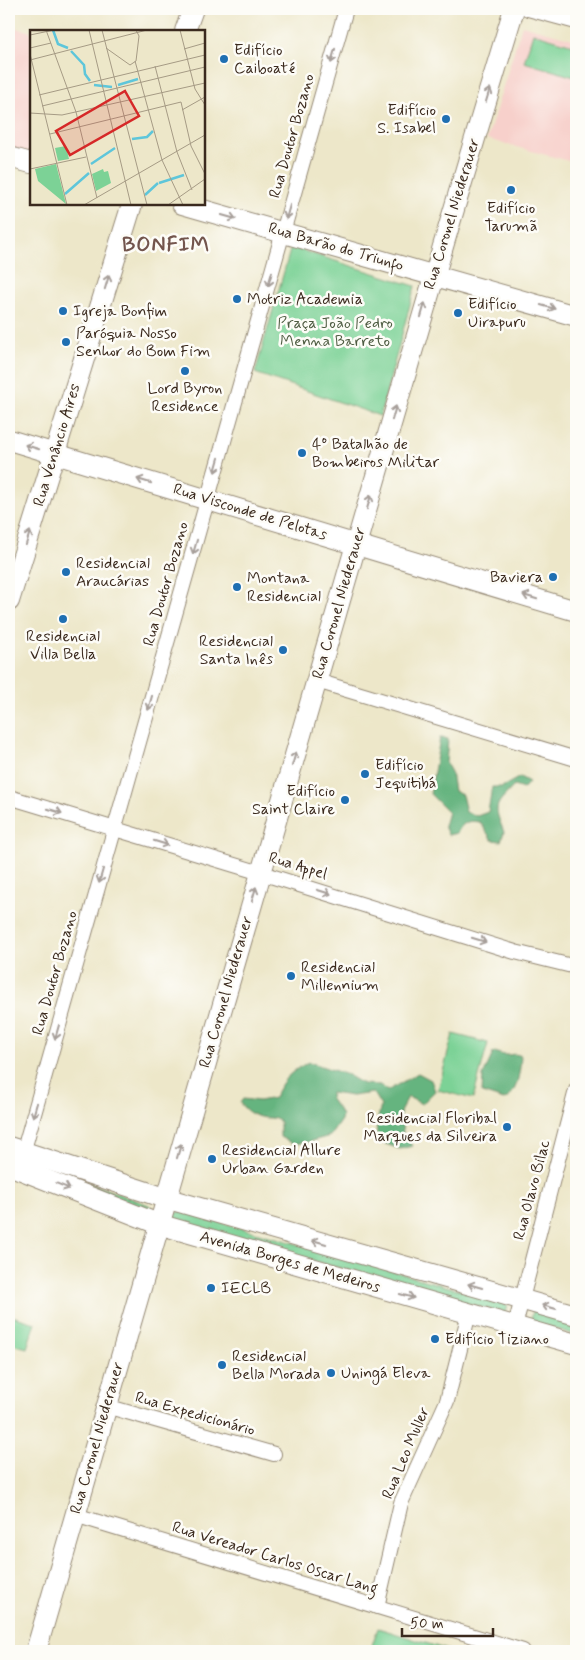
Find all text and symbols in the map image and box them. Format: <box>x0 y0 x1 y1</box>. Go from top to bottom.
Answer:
inset map <box>30 30 205 205</box>
place label: Edifício Caiboaté <box>234 40 295 79</box>
one-way arrow <box>327 47 337 63</box>
marker: Edifício Caiboaté <box>218 53 230 65</box>
street label: Rua Doutor Bozano <box>264 71 320 201</box>
one-way arrow <box>483 87 493 103</box>
place label: Edifício S. Isabel <box>377 100 436 139</box>
marker: Edifício S. Isabel <box>440 113 452 125</box>
street label: Rua Coronel Niederauer <box>419 135 485 292</box>
marker: Edifício Tarumã <box>505 184 517 196</box>
place label: Edifício Tarumã <box>485 198 537 237</box>
one-way arrow <box>283 204 293 220</box>
one-way arrow <box>221 213 237 222</box>
street label: Rua Barão do Triunfo <box>265 218 406 278</box>
district label: BONFIM <box>122 231 210 259</box>
one-way arrow <box>264 270 274 286</box>
one-way arrow <box>103 275 113 291</box>
place label: Motriz Academia <box>247 289 363 310</box>
marker: Motriz Academia <box>231 293 243 305</box>
place label: Edifício Uirapuru <box>468 294 526 333</box>
place label: Igreja Bonfim <box>73 301 167 322</box>
one-way arrow <box>419 302 429 318</box>
one-way arrow <box>539 303 555 313</box>
marker: Igreja Bonfim <box>57 305 69 317</box>
marker: Edifício Uirapuru <box>452 307 464 319</box>
park label: Praça João Pedro Menna Barreto <box>277 313 393 352</box>
place label: Paróquia Nosso Senhor do Bom Fim <box>76 323 210 362</box>
marker: Paróquia Nosso Senhor do Bom Fim <box>60 336 72 348</box>
marker: Lord Byron Residence <box>179 365 191 377</box>
place label: Lord Byron Residence <box>148 378 222 417</box>
street label: Rua Venâncio Aires <box>28 381 86 509</box>
one-way arrow <box>389 405 399 421</box>
place label: 4º Batalhão de Bombeiros Militar <box>312 434 440 473</box>
one-way arrow <box>24 441 40 451</box>
marker: 4º Batalhão de Bombeiros Militar <box>296 447 308 459</box>
one-way arrow <box>212 457 222 473</box>
one-way arrow <box>137 475 153 485</box>
street label: Rua Visconde de Pelotas <box>170 479 330 545</box>
one-way arrow <box>364 494 374 510</box>
street label: Rua Doutor Bozano <box>138 519 194 649</box>
street label: Rua Coronel Niederauer <box>307 524 371 682</box>
one-way arrow <box>24 530 34 546</box>
one-way arrow <box>189 538 199 554</box>
place label: Residencial Araucárias <box>76 553 150 592</box>
marker: Residencial Araucárias <box>60 566 72 578</box>
place label: Baviera <box>490 567 543 588</box>
place label: Montana Residencial <box>247 568 321 607</box>
marker: Baviera <box>547 571 559 583</box>
marker: Montana Residencial <box>231 581 243 593</box>
one-way arrow <box>522 591 538 601</box>
marker: Residencial Villa Bella <box>57 613 69 625</box>
place label: Residencial Villa Bella <box>26 626 100 665</box>
place label: Residencial Santa Inês <box>199 631 273 670</box>
marker: Residencial Santa Inês <box>277 644 289 656</box>
one-way arrow <box>145 694 155 710</box>
one-way arrow <box>290 751 299 767</box>
place label: Edifício Jequitibá <box>375 755 436 794</box>
marker: Edifício Jequitibá <box>359 768 371 780</box>
place label: Edifício Saint Claire <box>252 781 335 820</box>
marker: Edifício Saint Claire <box>339 794 351 806</box>
one-way arrow <box>47 806 63 816</box>
one-way arrow <box>153 838 169 848</box>
street label: Rua Appel <box>266 847 330 886</box>
one-way arrow <box>96 867 106 883</box>
one-way arrow <box>250 887 260 903</box>
one-way arrow <box>316 888 332 898</box>
street label: Rua Doutor Bozano <box>27 908 83 1038</box>
street label: Rua Coronel Niederauer <box>194 913 258 1071</box>
one-way arrow <box>471 936 487 946</box>
place label: Residencial Millennium <box>301 957 379 996</box>
marker: Residencial Millennium <box>285 970 297 982</box>
one-way arrow <box>51 1024 61 1040</box>
one-way arrow <box>29 1102 39 1118</box>
place label: Residencial Floribal Marques da Silveira <box>363 1108 497 1147</box>
marker: Residencial Floribal Marques da Silveira <box>501 1121 513 1133</box>
street label: Rua Olavo Bilac <box>509 1137 555 1243</box>
place label: Residencial Allure Urban Garden <box>222 1140 341 1179</box>
one-way arrow <box>175 1144 185 1160</box>
marker: Residencial Allure Urban Garden <box>206 1153 218 1165</box>
one-way arrow <box>55 1182 70 1191</box>
street label: Avenida Borges de Medeiros <box>197 1226 383 1299</box>
one-way arrow <box>311 1236 327 1246</box>
place label: IECLB <box>221 1278 271 1299</box>
one-way arrow <box>467 1281 483 1291</box>
marker: IECLB <box>205 1282 217 1294</box>
one-way arrow <box>398 1291 414 1301</box>
one-way arrow <box>541 1302 557 1312</box>
place label: Edifício Tiziano <box>445 1329 549 1350</box>
marker: Edifício Tiziano <box>429 1333 441 1345</box>
place label: Residencial Bella Morada <box>232 1346 321 1385</box>
street label: Rua Coronel Niederauer <box>65 1359 129 1517</box>
marker: Residencial Bella Morada <box>216 1359 228 1371</box>
place label: Uningá Eleva <box>341 1363 431 1385</box>
marker: Uningá Eleva <box>325 1367 337 1379</box>
street label: Rua Expedicionário <box>132 1387 258 1441</box>
street label: Rua Leo Muller <box>377 1403 435 1502</box>
street label: Rua Vereador Carlos Oscar Lang <box>169 1517 380 1600</box>
scale bar <box>402 1605 494 1637</box>
text: 50 m <box>410 1614 444 1634</box>

